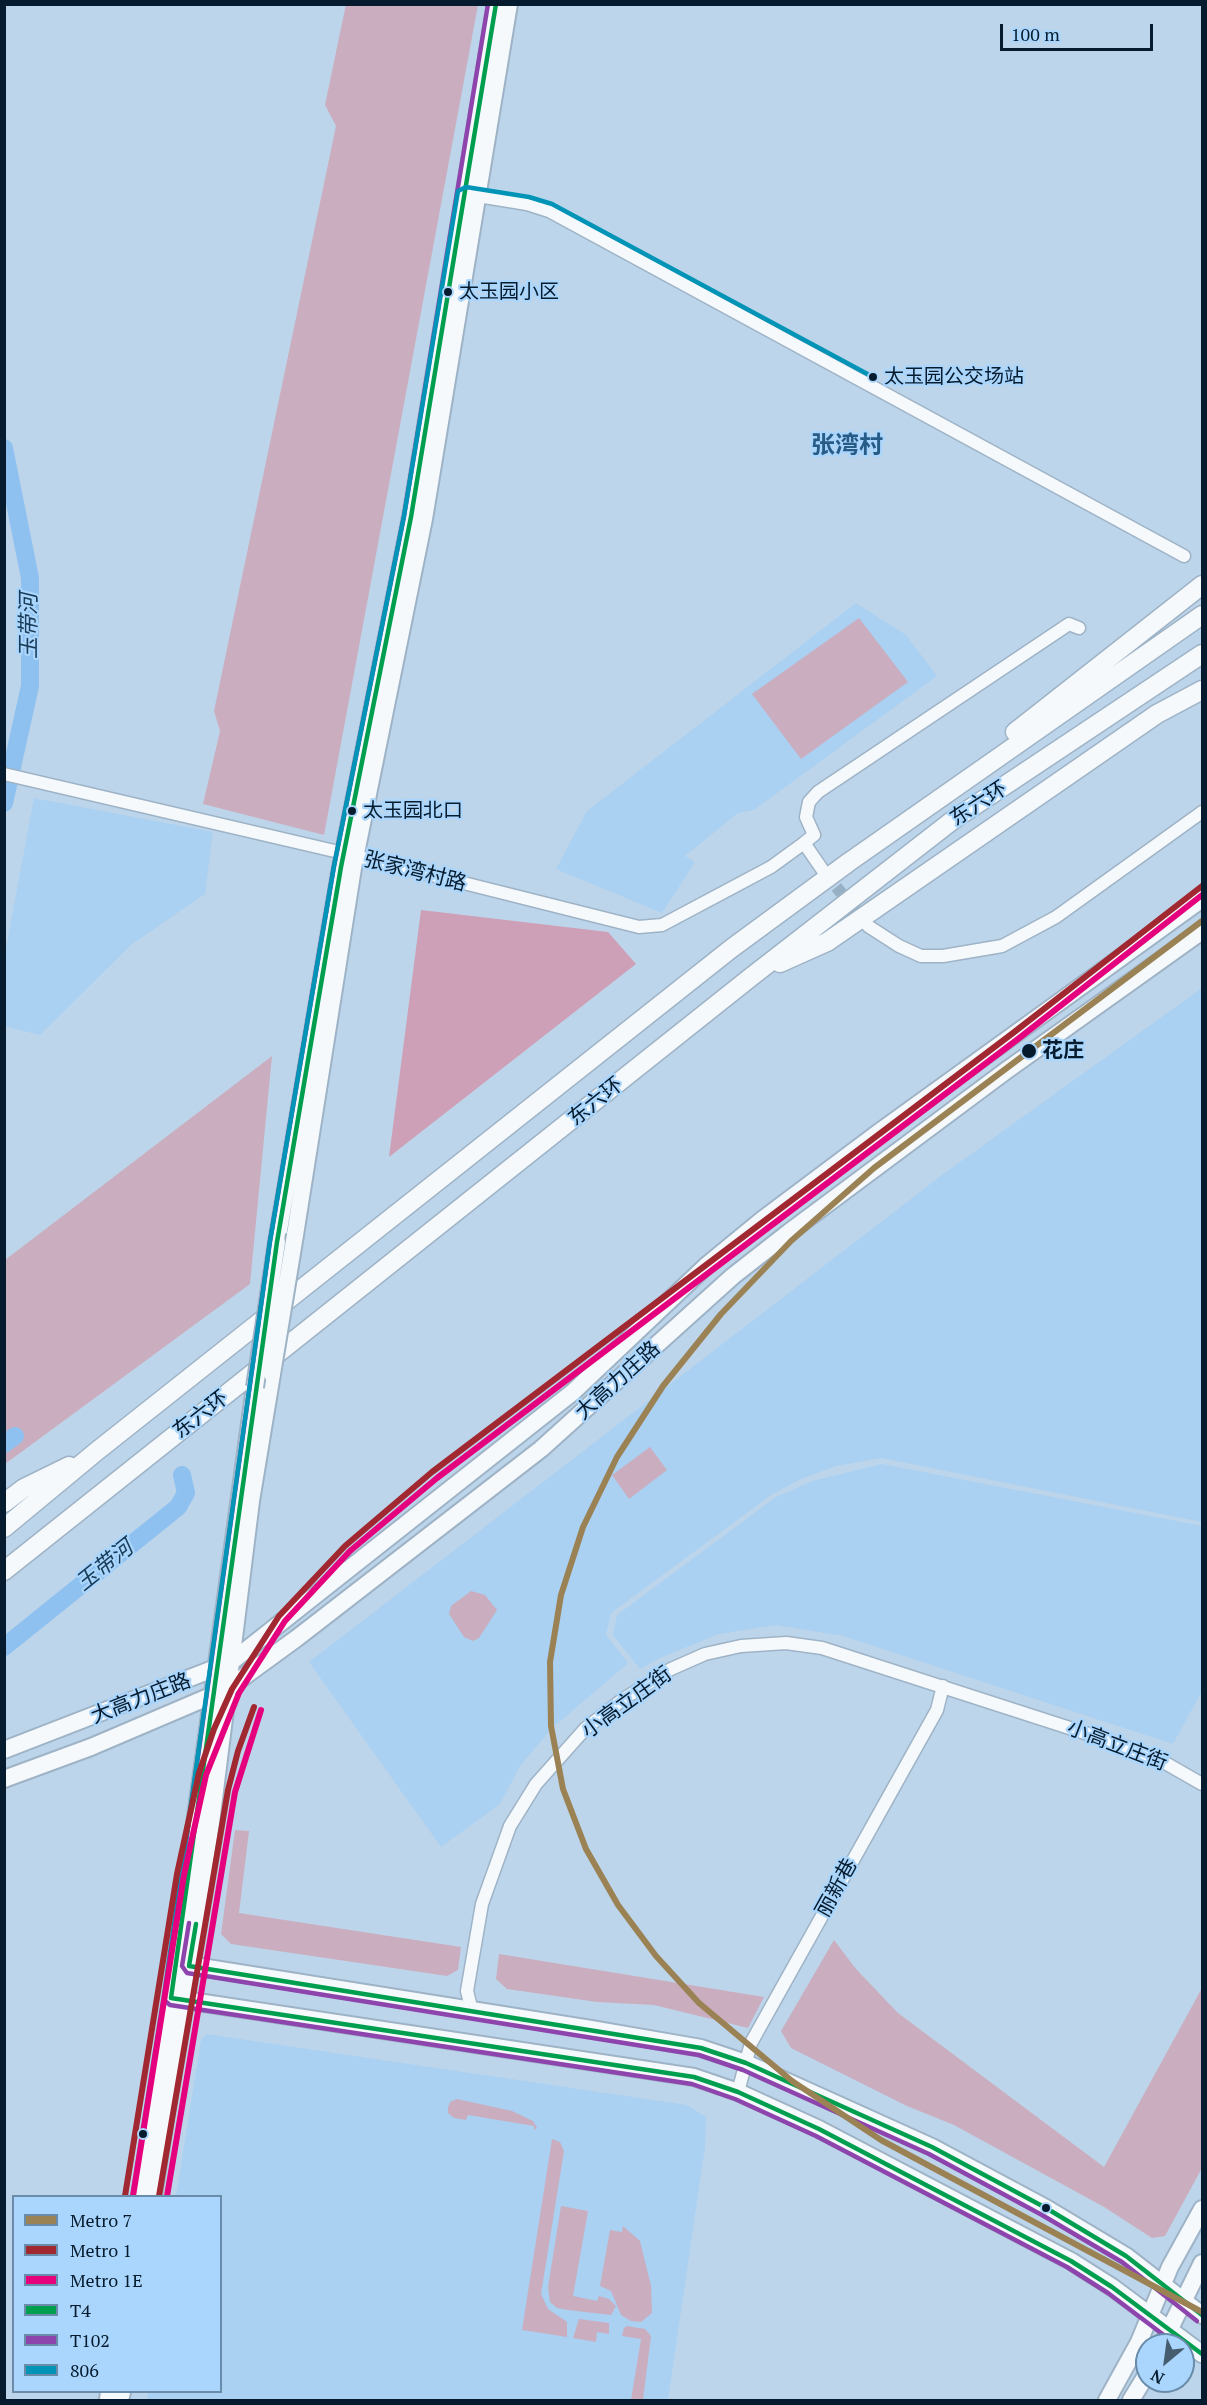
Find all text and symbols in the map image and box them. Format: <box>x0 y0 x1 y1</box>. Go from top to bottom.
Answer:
scale bar <box>1003 12 1156 50</box>
text: 100 m <box>1011 22 1060 46</box>
place label: 太玉园小区 <box>459 280 559 304</box>
marker: 太玉园小区 <box>442 286 454 298</box>
place label: 太玉园公交场站 <box>884 365 1024 389</box>
marker: 太玉园公交场站 <box>867 371 879 383</box>
district label: 张湾村 <box>811 432 883 460</box>
water label: 玉带河 <box>17 593 43 659</box>
street label: 东六环 <box>946 776 1012 832</box>
place label: 太玉园北口 <box>363 799 463 823</box>
marker: 太玉园北口 <box>346 805 358 817</box>
street label: 张家湾村路 <box>361 847 469 897</box>
place label: 花庄 <box>1042 1038 1084 1064</box>
marker: 花庄 <box>1020 1042 1038 1060</box>
street label: 东六环 <box>564 1072 628 1132</box>
street label: 大高力庄路 <box>571 1337 665 1425</box>
street label: 东六环 <box>168 1386 234 1444</box>
water label: 玉带河 <box>71 1535 139 1597</box>
street label: 小高立庄街 <box>577 1662 677 1744</box>
street label: 大高力庄路 <box>87 1668 195 1730</box>
street label: 小高立庄街 <box>1063 1715 1171 1777</box>
street label: 丽新巷 <box>811 1854 863 1922</box>
unlabelled marker <box>137 2128 149 2140</box>
legend <box>12 2195 222 2393</box>
unlabelled marker <box>1040 2202 1052 2214</box>
text: Metro 7 <box>70 2208 132 2232</box>
text: Metro 1 <box>70 2238 132 2262</box>
text: Metro 1E <box>70 2268 143 2292</box>
text: T4 <box>70 2298 91 2322</box>
text: T102 <box>70 2328 110 2352</box>
north arrow <box>1135 2333 1195 2393</box>
text: 806 <box>70 2358 99 2382</box>
text: N <box>1147 2364 1168 2390</box>

